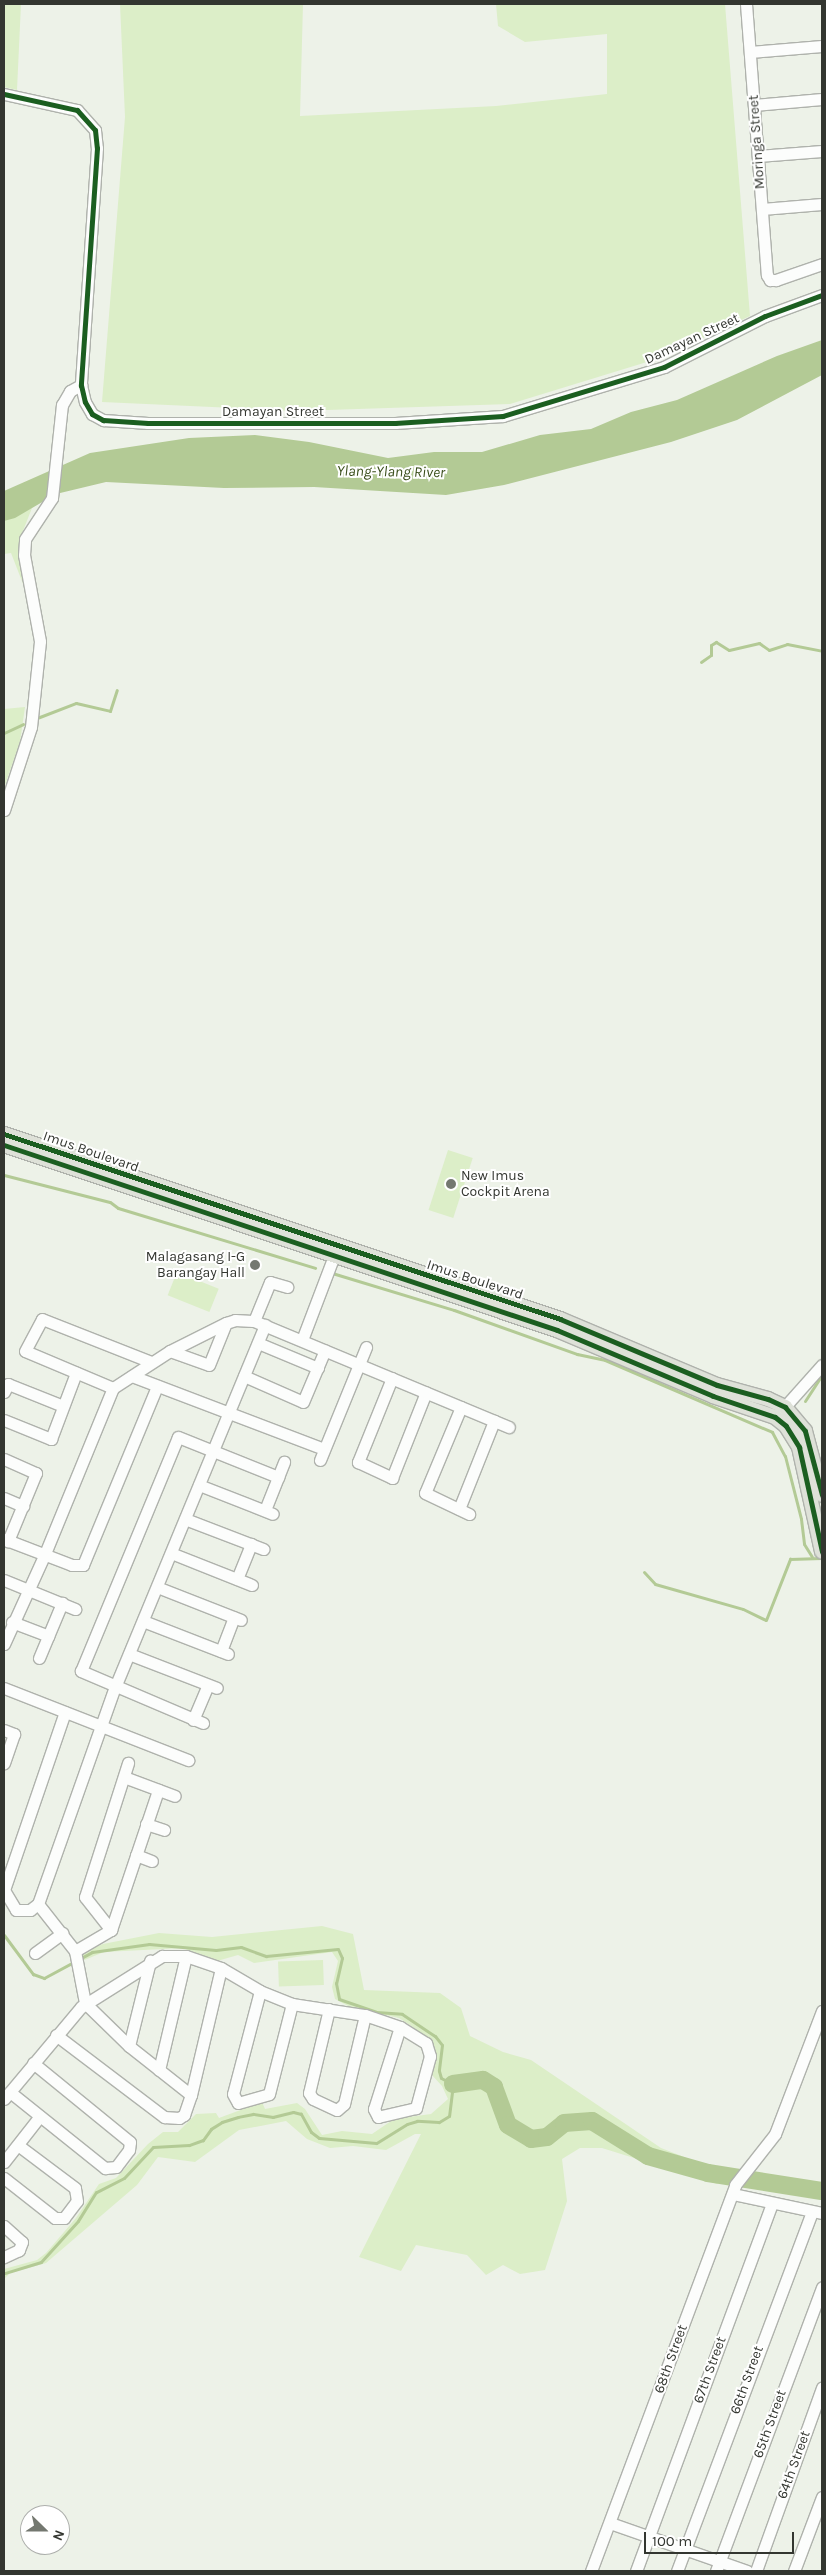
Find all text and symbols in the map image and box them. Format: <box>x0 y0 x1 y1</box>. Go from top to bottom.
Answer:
street label: Moringa Street <box>745 94 769 190</box>
street label: Damayan Street <box>642 310 742 368</box>
street label: Damayan Street <box>222 404 324 420</box>
water label: Ylang-Ylang River <box>337 462 445 482</box>
street label: Imus Boulevard <box>41 1128 141 1176</box>
place label: New Imus Cockpit Arena <box>461 1168 550 1200</box>
marker: New Imus Cockpit Arena <box>445 1178 457 1190</box>
place label: Malagasang I-G Barangay Hall <box>146 1249 245 1282</box>
street label: Imus Boulevard <box>425 1257 525 1303</box>
marker: Malagasang I-G Barangay Hall <box>249 1259 261 1271</box>
street label: 68th Street <box>651 2322 691 2396</box>
street label: 67th Street <box>690 2334 730 2406</box>
street label: 66th Street <box>727 2344 767 2416</box>
street label: 65th Street <box>750 2388 790 2460</box>
street label: 64th Street <box>774 2429 814 2501</box>
north arrow <box>20 2505 70 2555</box>
scale bar <box>646 2522 796 2554</box>
text: N <box>49 2528 68 2543</box>
text: 100 m <box>652 2532 692 2550</box>

